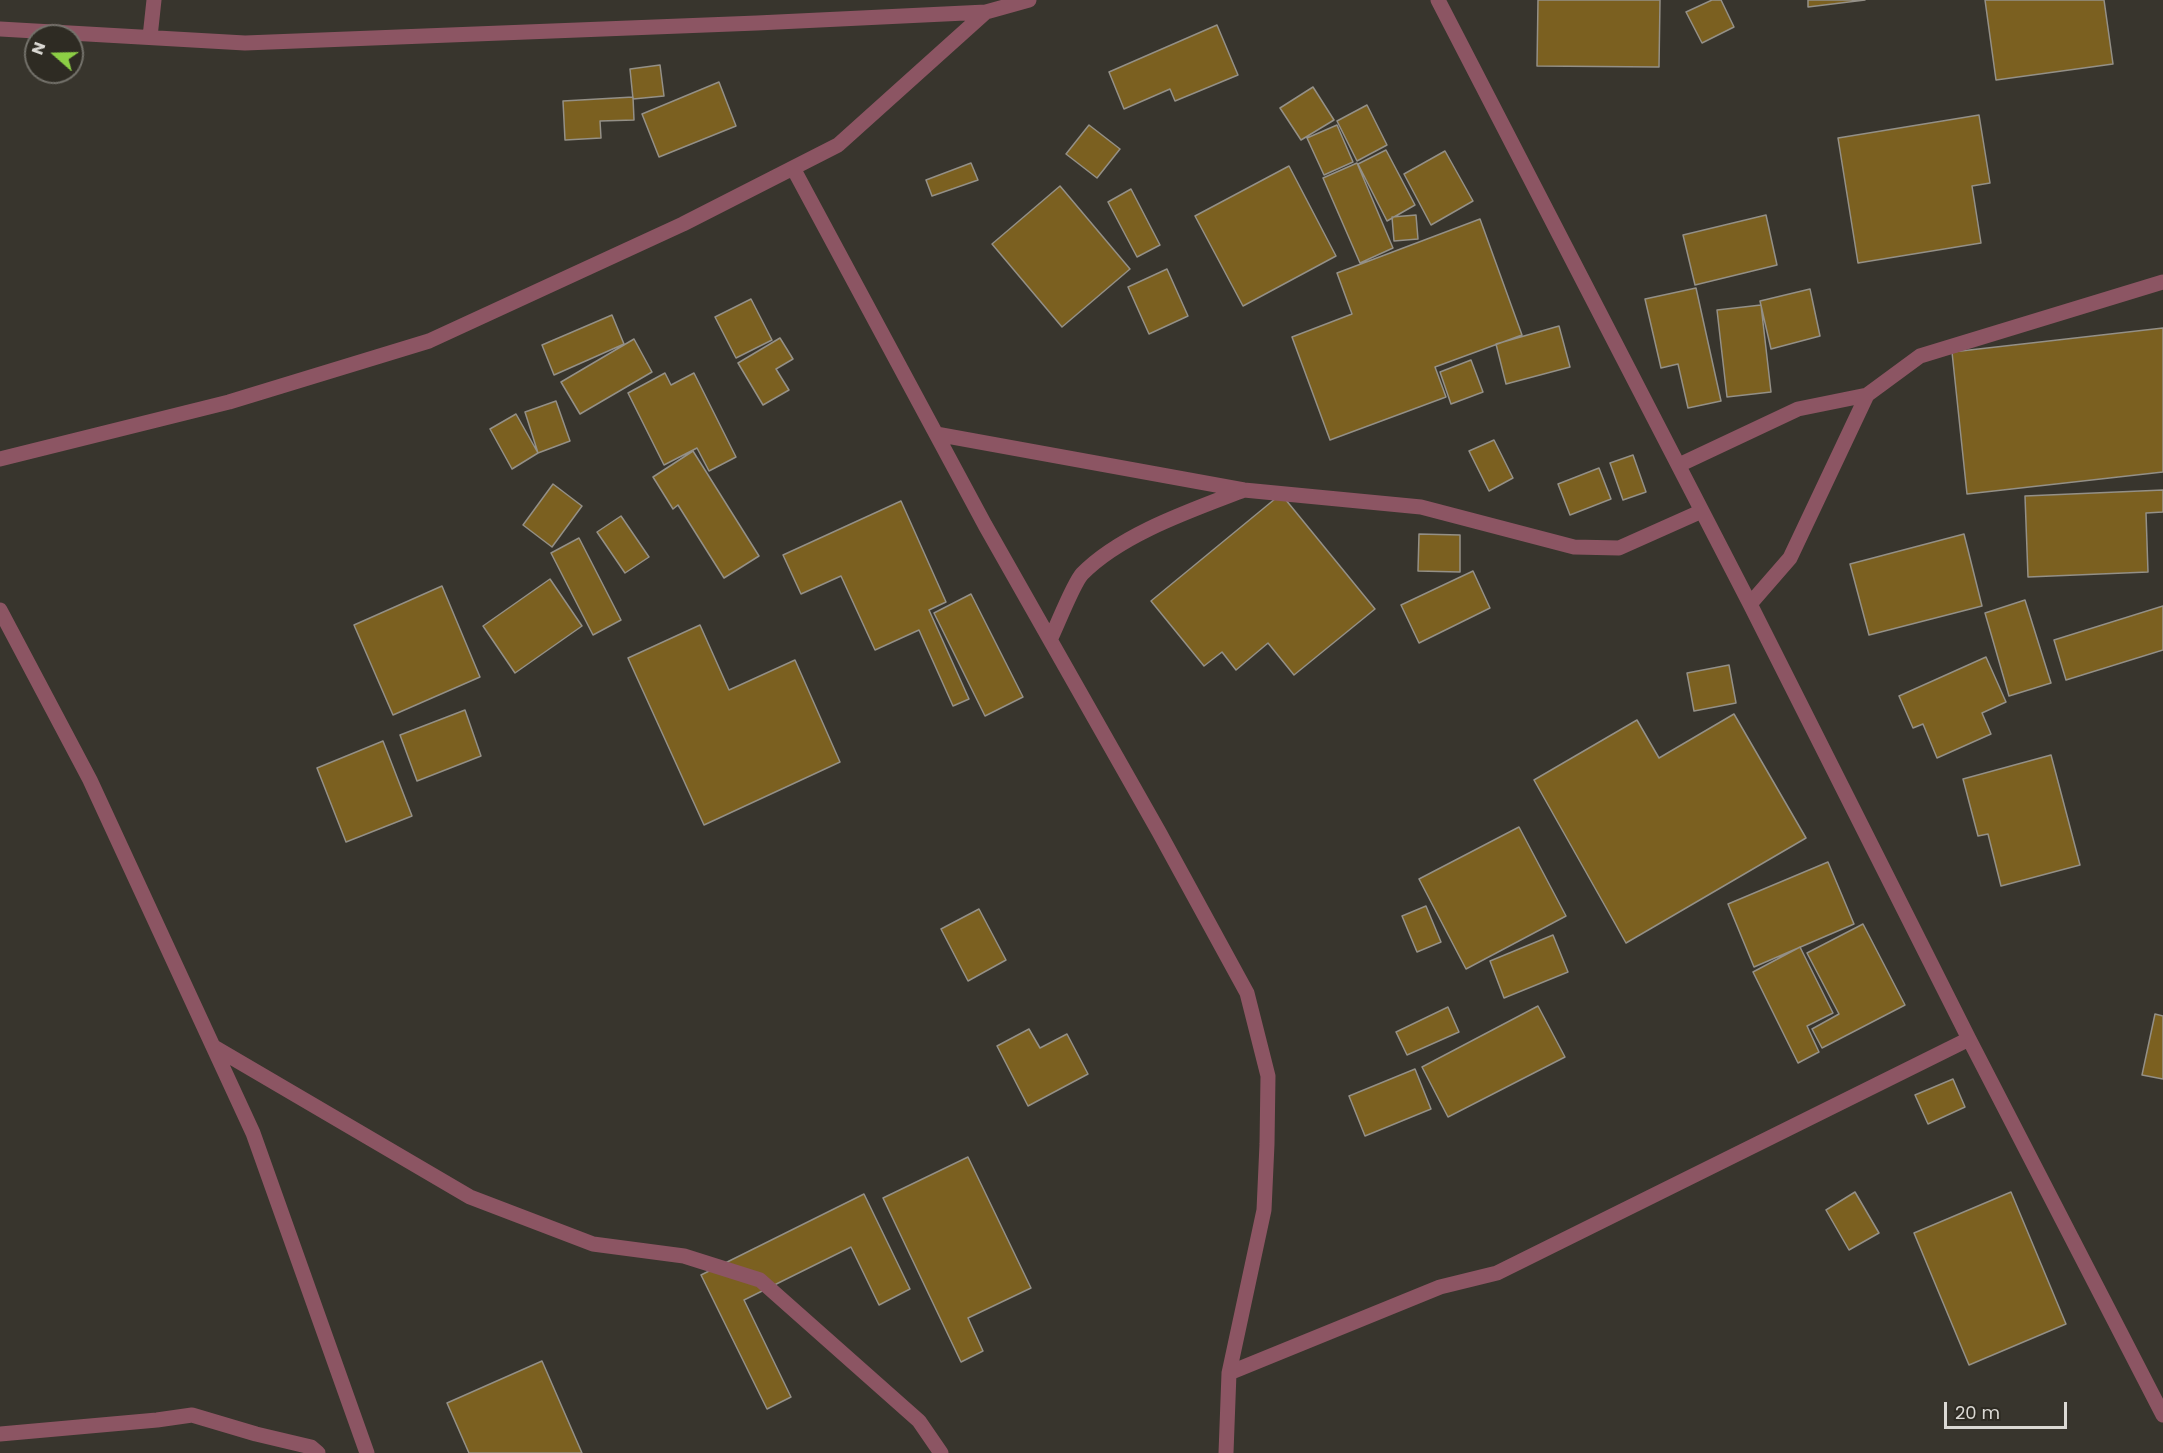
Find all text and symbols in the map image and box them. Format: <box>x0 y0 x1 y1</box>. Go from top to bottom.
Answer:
north arrow <box>24 24 84 84</box>
text: N <box>26 39 51 58</box>
scale bar <box>1947 1390 2070 1428</box>
text: 20 m <box>1955 1400 2000 1425</box>

